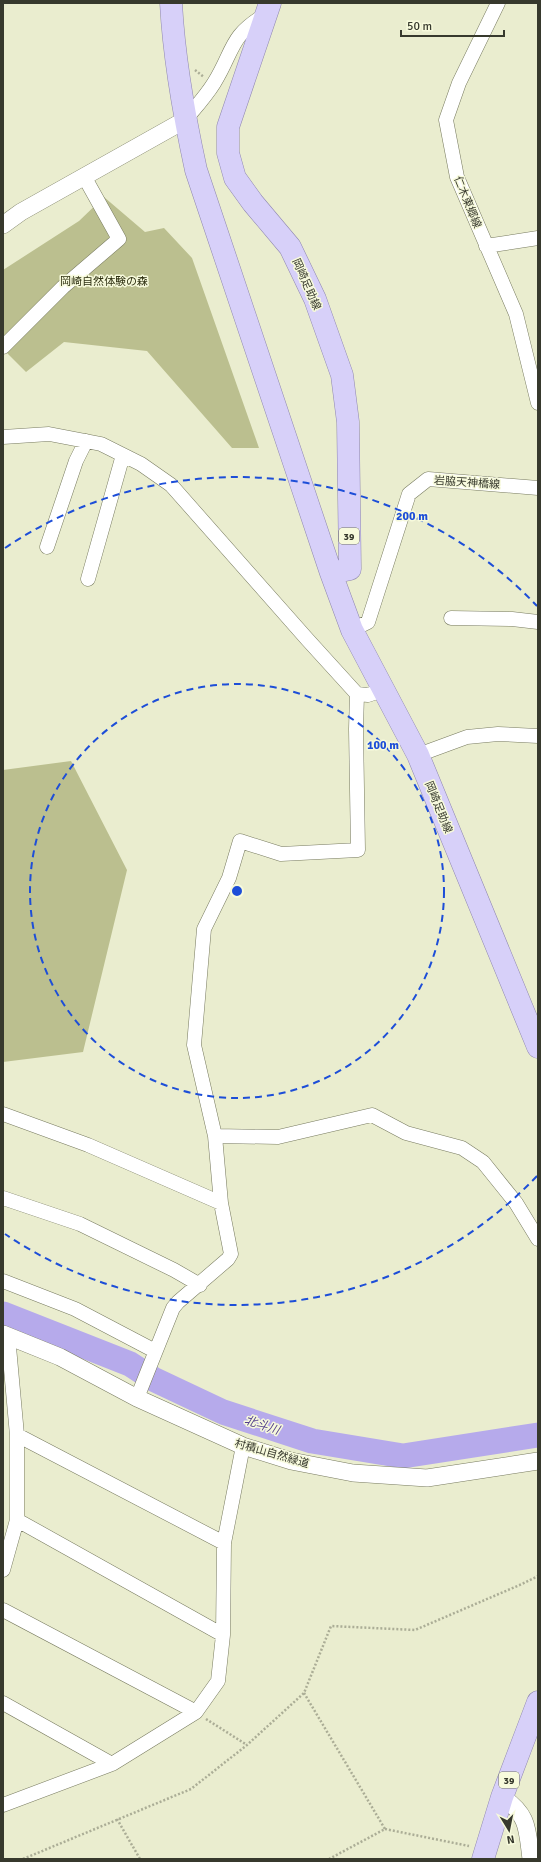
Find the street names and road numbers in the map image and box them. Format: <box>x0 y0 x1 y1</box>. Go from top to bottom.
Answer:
street label: 仁木東郷線 <box>451 174 484 230</box>
street label: 岡崎足助線 <box>289 256 324 312</box>
street label: 岩脇天神橋線 <box>434 474 500 491</box>
road number: 39 <box>339 528 359 544</box>
street label: 岡崎足助線 <box>422 779 455 835</box>
street label: 村積山自然緑道 <box>233 1437 311 1470</box>
road number: 39 <box>499 1772 519 1788</box>

